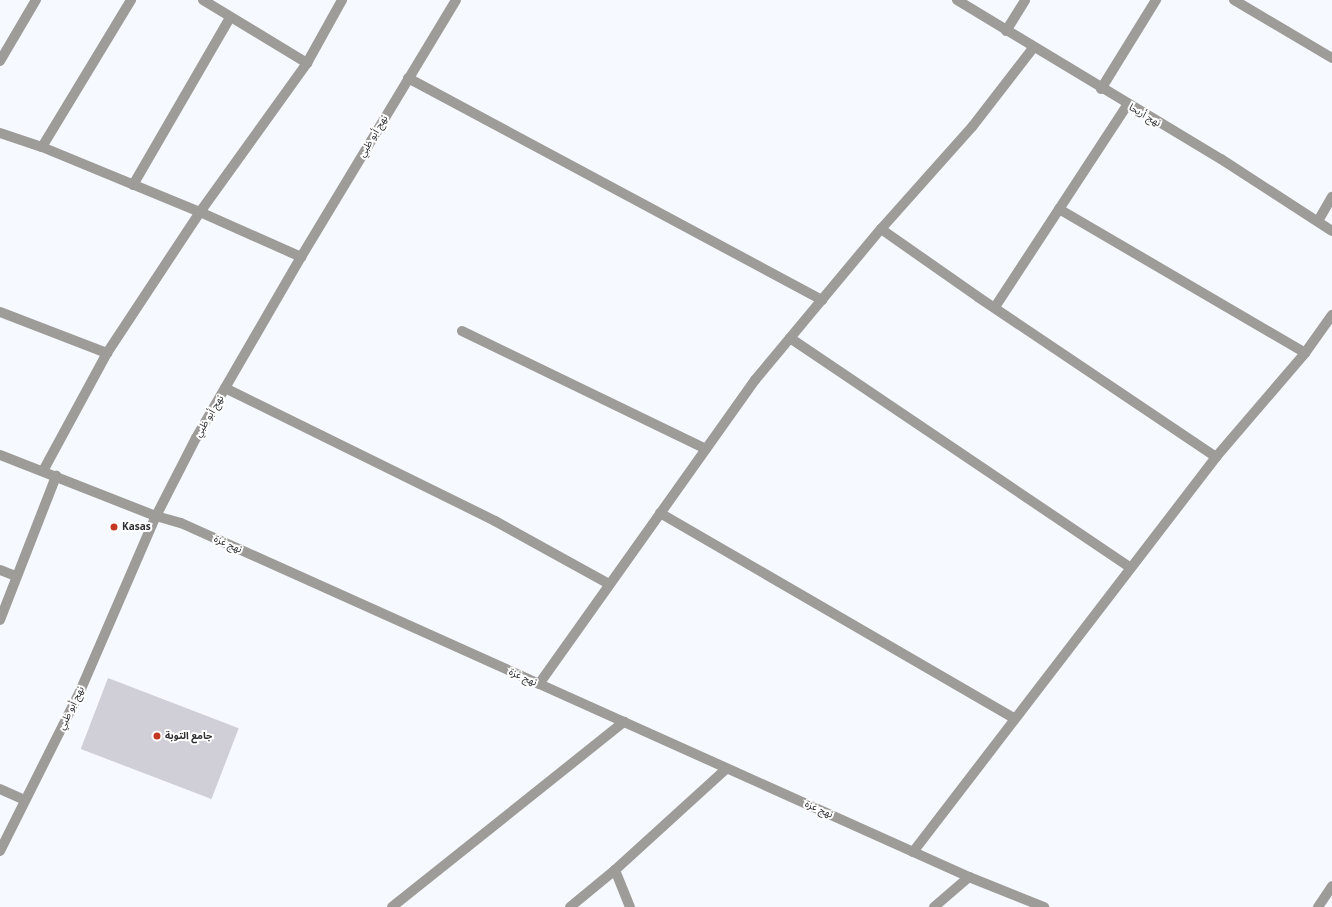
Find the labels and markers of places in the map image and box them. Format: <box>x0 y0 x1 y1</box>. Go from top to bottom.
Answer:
place label: Kasas <box>122 521 151 533</box>
marker: Kasas <box>109 522 119 532</box>
place label: جامع التوبة <box>165 730 212 742</box>
marker: جامع التوبة <box>152 731 162 741</box>

